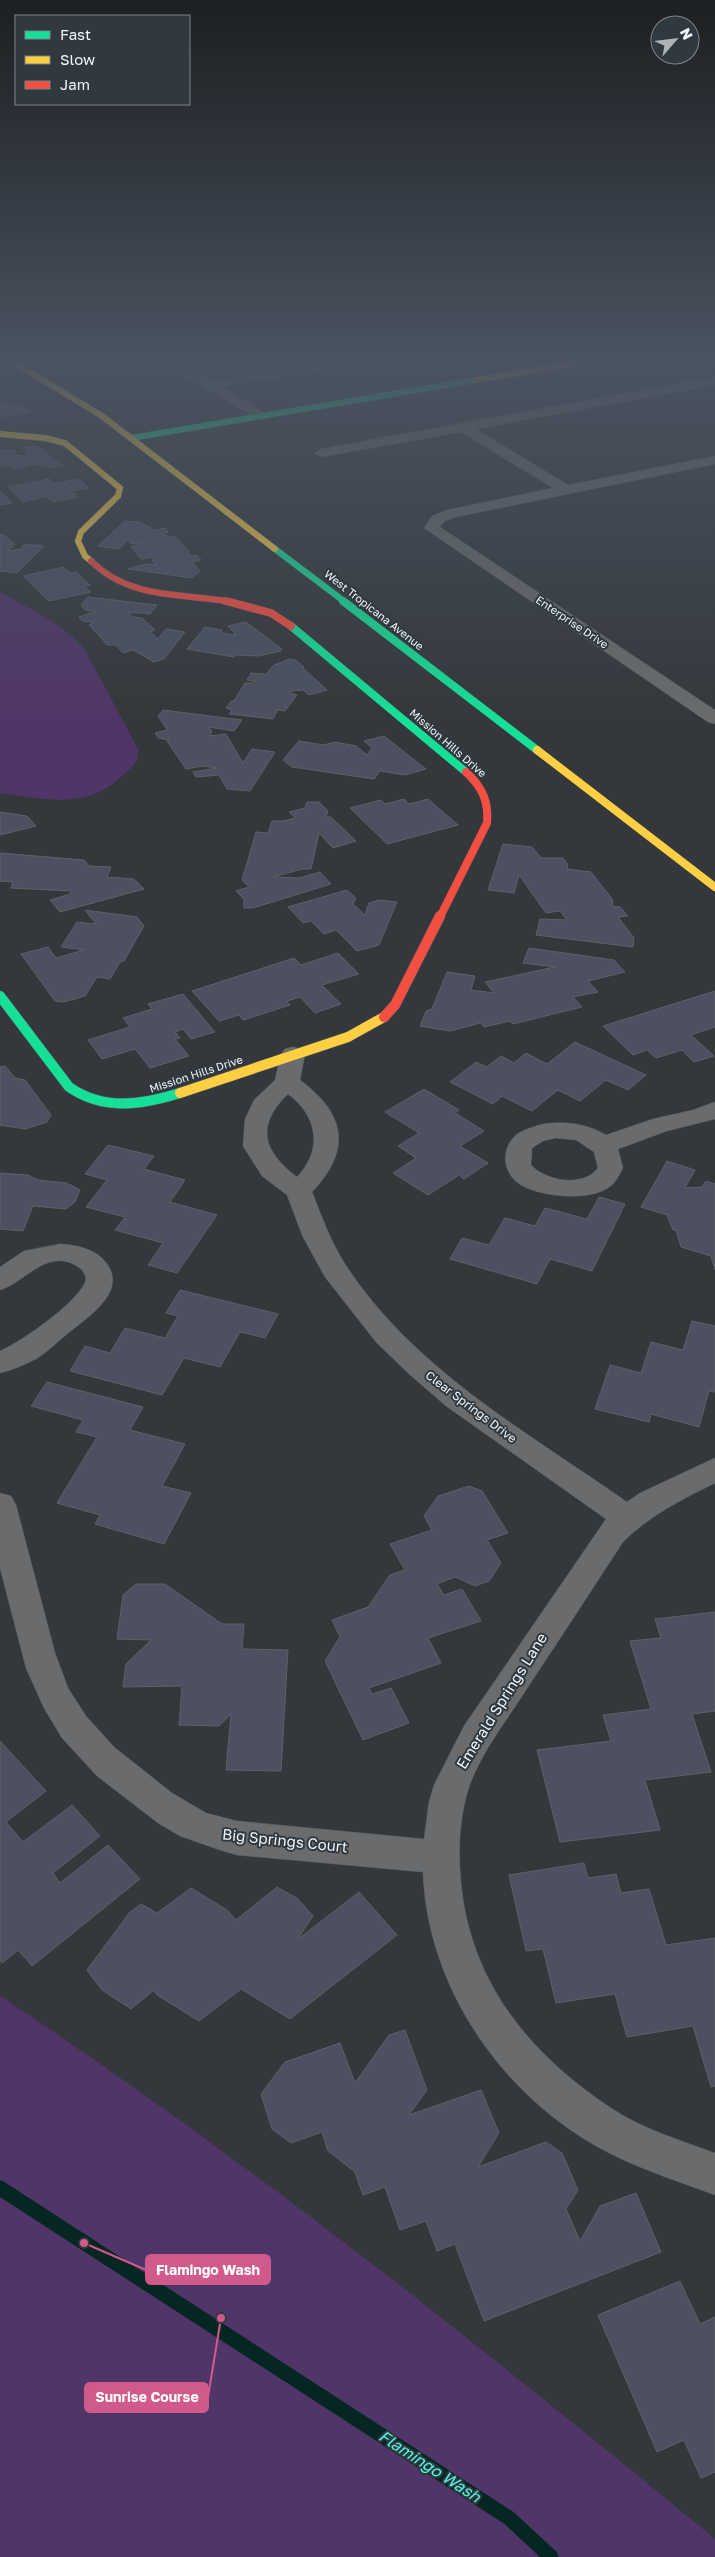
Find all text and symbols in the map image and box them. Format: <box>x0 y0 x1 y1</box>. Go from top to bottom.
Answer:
legend <box>15 15 190 105</box>
north arrow <box>650 15 700 65</box>
text: Fast <box>60 25 91 43</box>
text: N <box>677 25 697 42</box>
text: Slow <box>60 50 95 68</box>
text: Jam <box>60 75 90 93</box>
street label: West Tropicana Avenue <box>322 567 427 652</box>
street label: Enterprise Drive <box>534 593 611 651</box>
street label: Mission Hills Drive <box>407 706 489 779</box>
street label: Mission Hills Drive <box>148 1052 244 1095</box>
street label: Clear Springs Drive <box>423 1367 520 1446</box>
street label: Emerald Springs Lane <box>452 1629 551 1772</box>
street label: Big Springs Court <box>221 1824 349 1856</box>
callout: Flamingo Wash <box>146 2255 270 2284</box>
text: Flamingo Wash <box>156 2261 260 2278</box>
callout: Sunrise Course <box>85 2383 208 2412</box>
text: Sunrise Course <box>95 2388 199 2405</box>
water label: Flamingo Wash <box>375 2426 486 2507</box>

